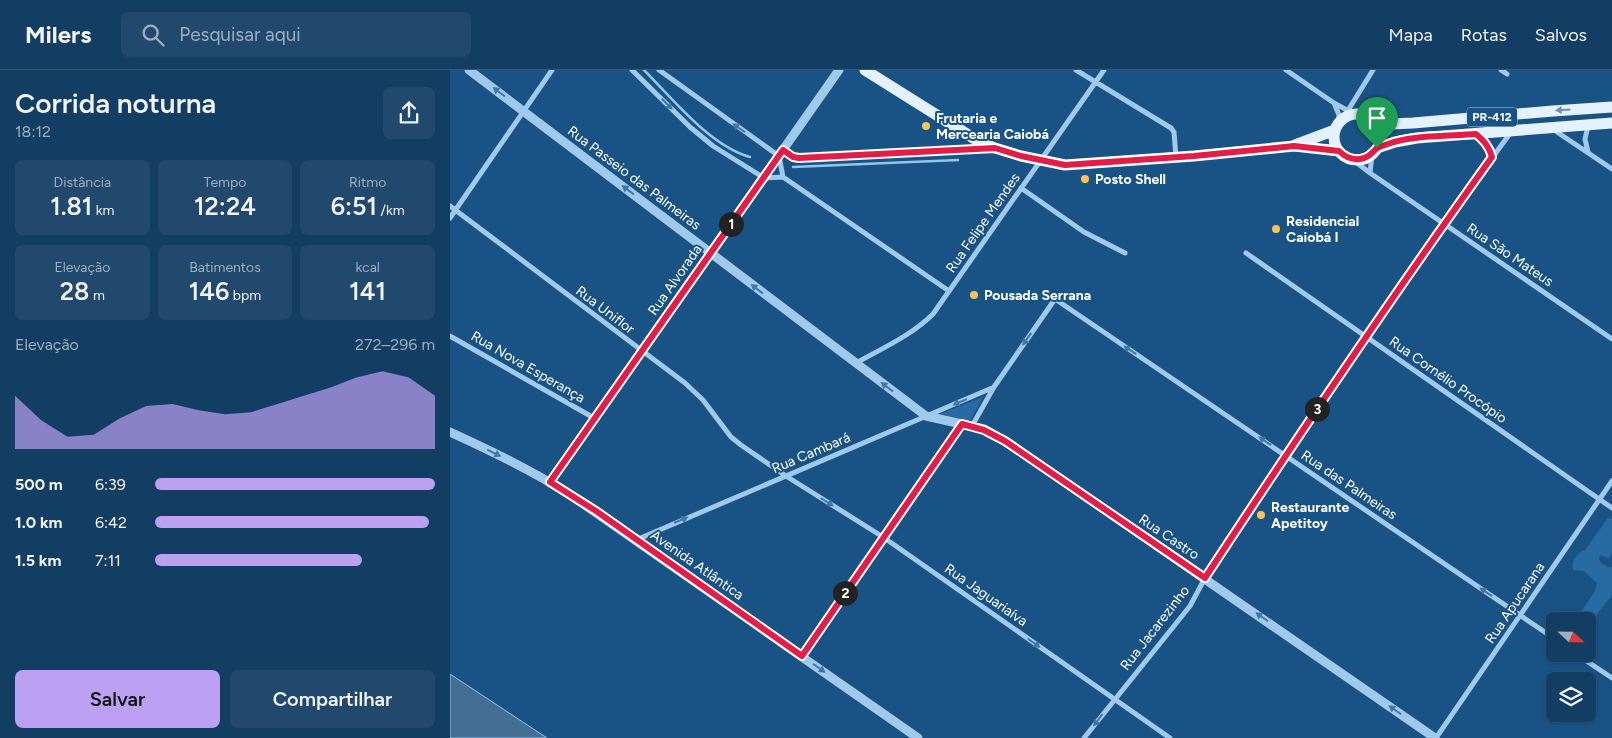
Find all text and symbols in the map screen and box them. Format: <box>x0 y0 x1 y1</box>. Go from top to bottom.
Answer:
search box <box>121 12 471 57</box>
text: Milers <box>25 20 91 49</box>
icon: search <box>139 21 167 49</box>
text: Pesquisar aqui <box>179 23 301 46</box>
text: Mapa <box>1389 24 1433 46</box>
text: Rotas <box>1461 24 1507 46</box>
text: Salvos <box>1535 24 1587 46</box>
text: Corrida noturna <box>15 86 216 120</box>
button: share <box>383 87 435 139</box>
one-way arrow <box>492 87 506 97</box>
pin <box>1356 97 1398 148</box>
one-way arrow <box>661 98 673 110</box>
icon: arrive <box>1363 104 1391 132</box>
one-way arrow <box>1555 107 1571 115</box>
road number: PR-412 <box>1467 108 1517 126</box>
place label: Frutaria e Mercearia Caiobá <box>936 110 1049 143</box>
marker: Frutaria e Mercearia Caiobá <box>920 120 932 132</box>
text: 18:12 <box>15 122 51 141</box>
street label: Rua Passeio das Palmeiras <box>564 122 704 234</box>
one-way arrow <box>732 123 746 133</box>
street label: Rua Felipe Mendes <box>942 170 1024 276</box>
place label: Posto Shell <box>1095 171 1166 188</box>
marker: Posto Shell <box>1079 173 1091 185</box>
text: Distância <box>54 174 111 191</box>
text: Tempo <box>204 174 246 191</box>
text: Ritmo <box>349 174 386 191</box>
one-way arrow <box>622 185 635 196</box>
text: 1.81 <box>50 191 92 221</box>
text: 12:24 <box>194 191 256 221</box>
text: 6:51 <box>331 191 377 221</box>
text: km <box>92 202 114 219</box>
text: /km <box>377 202 405 219</box>
pin: 1 <box>718 212 744 236</box>
place label: Residencial Caiobá I <box>1286 213 1359 246</box>
text: 1 <box>729 216 734 233</box>
street label: Rua São Mateus <box>1464 220 1556 290</box>
marker: Residencial Caiobá I <box>1270 223 1282 235</box>
street label: Rua Alvorada <box>644 241 706 319</box>
text: Elevação <box>54 259 110 276</box>
text: Batimentos <box>189 259 261 276</box>
text: kcal <box>355 259 380 276</box>
text: 28 <box>60 276 89 306</box>
text: 146 <box>189 276 229 306</box>
text: 141 <box>349 276 386 306</box>
street label: Rua Uniflor <box>572 282 638 338</box>
one-way arrow <box>751 283 764 294</box>
text: m <box>89 287 105 304</box>
text: bpm <box>229 287 261 304</box>
place label: Pousada Serrana <box>984 287 1091 304</box>
marker: Pousada Serrana <box>968 289 980 301</box>
street label: Rua Nova Esperança <box>468 327 588 407</box>
one-way arrow <box>1022 332 1032 346</box>
street label: Rua Cornélio Procópio <box>1386 333 1510 427</box>
text: Elevação <box>15 335 79 354</box>
text: 272–296 m <box>355 335 435 354</box>
one-way arrow <box>1124 345 1137 355</box>
one-way arrow <box>880 382 894 392</box>
pin: 3 <box>1304 396 1330 422</box>
one-way arrow <box>953 398 967 406</box>
text: 3 <box>1314 401 1321 418</box>
street label: Rua Cambará <box>769 429 853 477</box>
one-way arrow <box>1258 437 1271 446</box>
street label: Rua das Palmeiras <box>1298 447 1400 523</box>
one-way arrow <box>487 449 501 457</box>
text: 500 m <box>15 475 63 494</box>
text: 6:39 <box>95 475 126 494</box>
one-way arrow <box>820 497 834 506</box>
place label: Restaurante Apetitoy <box>1271 499 1349 532</box>
marker: Restaurante Apetitoy <box>1255 509 1267 521</box>
street label: Rua Castro <box>1136 511 1202 563</box>
text: 1.0 km <box>15 513 62 532</box>
text: 6:42 <box>95 513 127 532</box>
one-way arrow <box>674 516 688 524</box>
street label: Avenida Atlântica <box>647 526 747 604</box>
text: 1.5 km <box>15 551 61 570</box>
text: 7:11 <box>95 551 121 570</box>
street label: Rua Apucarana <box>1482 559 1548 647</box>
street label: Rua Jaguariaíva <box>941 560 1031 630</box>
pin: 2 <box>832 580 858 606</box>
street label: Rua Jacarezinho <box>1117 582 1193 674</box>
text: 2 <box>841 585 850 602</box>
one-way arrow <box>1479 587 1493 597</box>
one-way arrow <box>1255 612 1269 622</box>
north arrow <box>1546 612 1596 662</box>
map controls <box>1546 612 1596 722</box>
one-way arrow <box>1027 638 1040 648</box>
one-way arrow <box>812 663 826 673</box>
button: Salvar <box>15 670 220 728</box>
button: Compartilhar <box>230 670 435 728</box>
button: layers <box>1546 672 1596 722</box>
one-way arrow <box>1389 705 1402 715</box>
one-way arrow <box>1093 713 1103 727</box>

